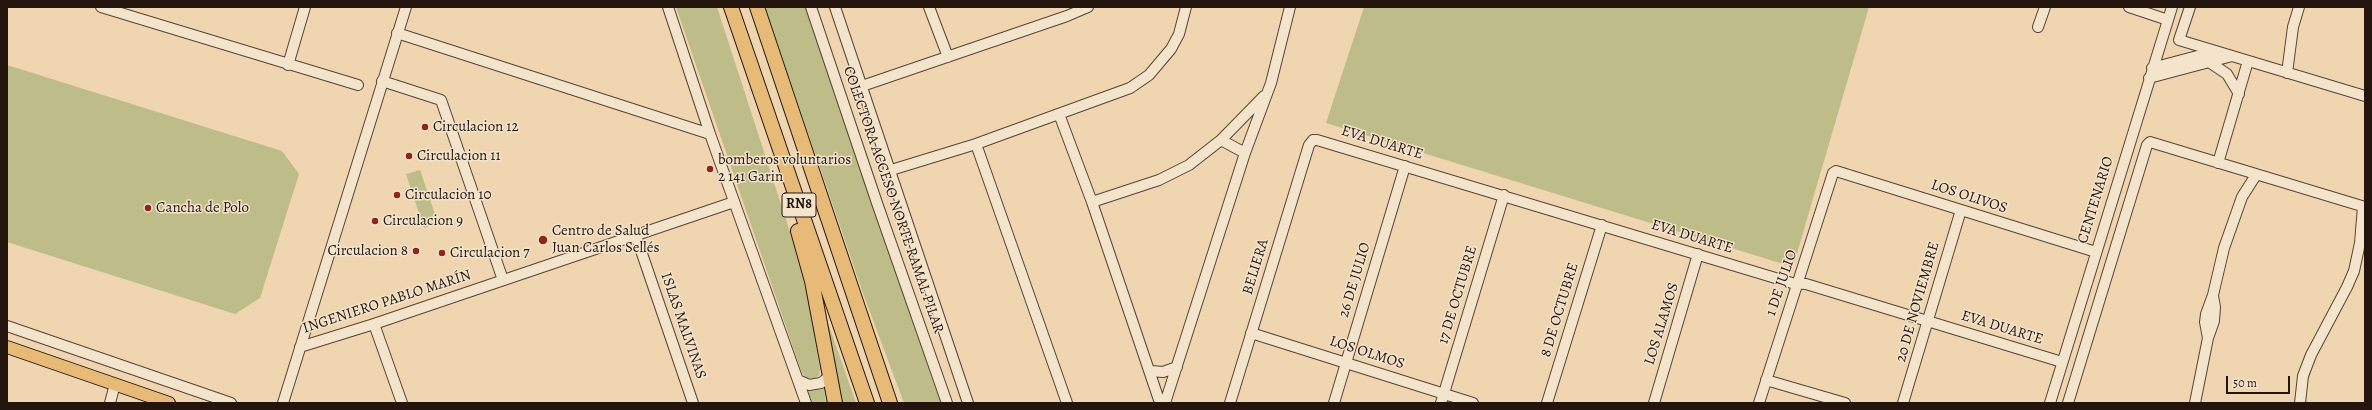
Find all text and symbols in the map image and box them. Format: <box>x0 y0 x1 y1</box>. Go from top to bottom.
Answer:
street label: COLECTORA ACCESO NORTE RAMAL PILAR <box>839 64 947 336</box>
place label: Circulacion 12 <box>433 118 519 136</box>
marker: Circulacion 12 <box>420 122 430 132</box>
street label: EVA DUARTE <box>1339 122 1425 164</box>
place label: Circulacion 11 <box>417 147 501 165</box>
marker: Circulacion 11 <box>404 151 414 161</box>
place label: bomberos voluntarios 2 141 Garin <box>718 151 851 186</box>
street label: CENTENARIO <box>2074 154 2118 246</box>
marker: bomberos voluntarios 2 141 Garin <box>705 164 715 174</box>
street label: LOS OLIVOS <box>1929 176 2009 218</box>
place label: Circulacion 10 <box>405 186 491 204</box>
marker: Circulacion 10 <box>392 190 402 200</box>
road number: RN8 <box>782 193 816 217</box>
place label: Cancha de Polo <box>156 199 249 217</box>
marker: Cancha de Polo <box>143 203 153 213</box>
place label: Circulacion 9 <box>383 212 463 230</box>
marker: Circulacion 9 <box>370 216 380 226</box>
street label: EVA DUARTE <box>1649 216 1735 258</box>
place label: Centro de Salud Juan Carlos Sellés <box>552 222 659 257</box>
marker: Centro de Salud Juan Carlos Sellés <box>537 234 549 246</box>
street label: BELIERA <box>1239 237 1273 297</box>
street label: 26 DE JULIO <box>1335 240 1375 320</box>
street label: 20 DE NOVIEMBRE <box>1892 240 1944 364</box>
place label: Circulacion 8 <box>327 242 408 260</box>
place label: Circulacion 7 <box>450 244 530 262</box>
street label: 17 DE OCTUBRE <box>1434 244 1482 346</box>
marker: Circulacion 8 <box>411 246 421 256</box>
marker: Circulacion 7 <box>437 248 447 258</box>
street label: 1 DE JULIO <box>1762 248 1802 318</box>
street label: 8 DE OCTUBRE <box>1537 261 1583 359</box>
street label: INGENIERO PABLO MARÍN <box>301 266 473 338</box>
street label: ISLAS MALVINAS <box>656 270 710 382</box>
street label: LOS ALAMOS <box>1641 281 1683 367</box>
street label: EVA DUARTE <box>1959 307 2045 349</box>
street label: LOS OLMOS <box>1327 332 1407 374</box>
scale bar <box>2228 368 2292 394</box>
text: 50 m <box>2233 375 2257 391</box>

